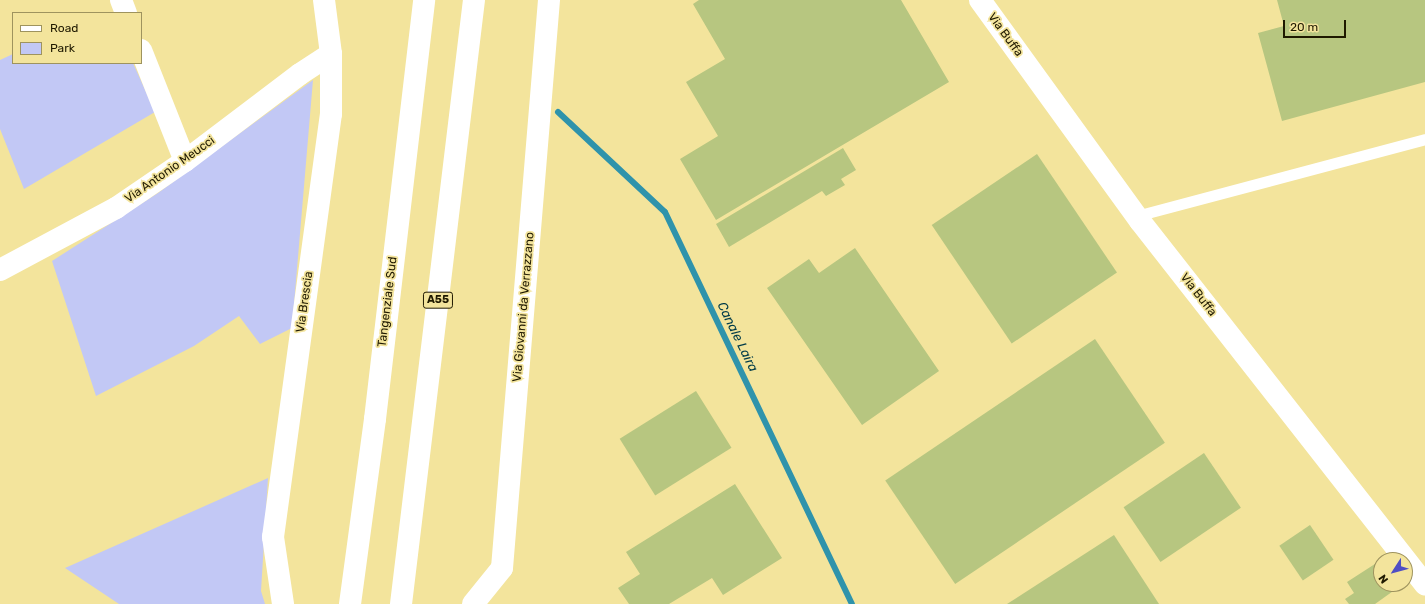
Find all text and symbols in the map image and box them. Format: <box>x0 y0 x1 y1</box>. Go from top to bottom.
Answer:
street label: Via Buffa <box>984 10 1026 60</box>
legend <box>12 12 142 64</box>
scale bar <box>1285 12 1348 38</box>
text: 20 m <box>1290 20 1318 34</box>
text: Road <box>50 21 78 35</box>
text: Park <box>50 41 75 55</box>
street label: Via Antonio Meucci <box>122 133 218 207</box>
street label: Via Giovanni da Verrazzano <box>510 231 538 383</box>
street label: Tangenziale Sud <box>375 256 401 348</box>
street label: Via Brescia <box>294 270 316 334</box>
street label: Via Buffa <box>1177 271 1219 319</box>
road number: A55 <box>422 291 454 309</box>
water label: Canale Laira <box>713 299 761 375</box>
north arrow <box>1373 552 1413 592</box>
text: N <box>1376 572 1391 586</box>

